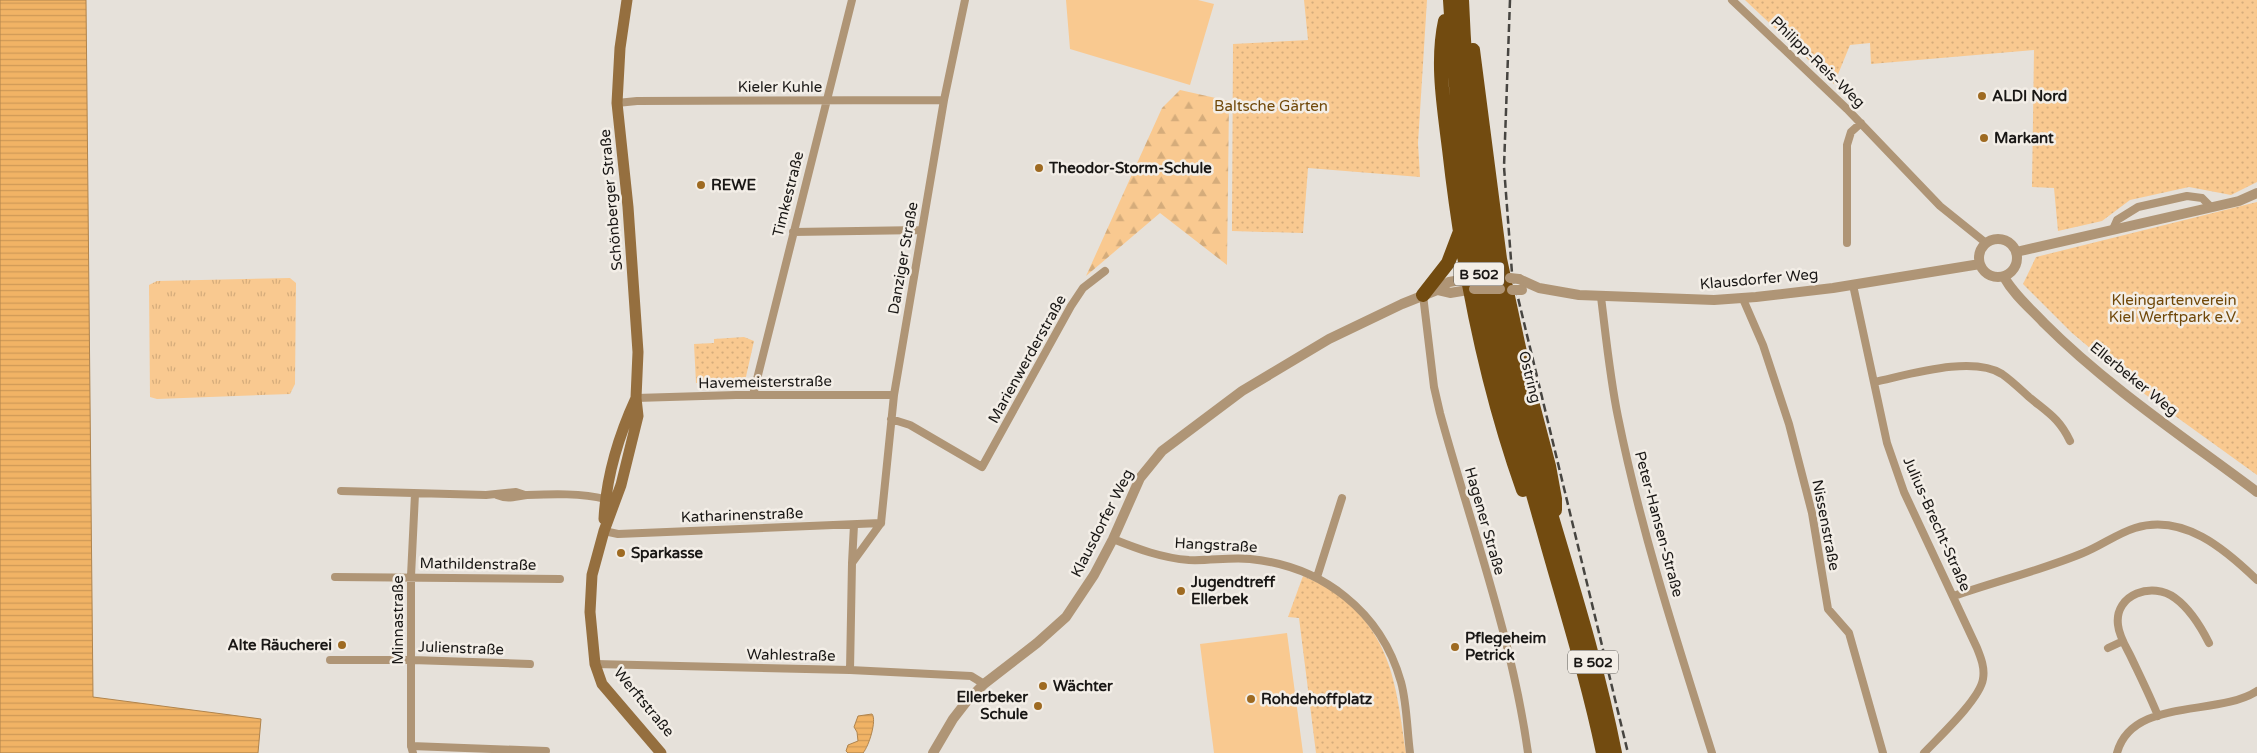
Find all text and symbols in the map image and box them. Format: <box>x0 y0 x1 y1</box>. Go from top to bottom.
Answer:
street label: Philipp-Reis-Weg <box>1767 12 1869 112</box>
street label: Kieler Kuhle <box>738 78 822 96</box>
place label: ALDI Nord <box>1992 87 2067 105</box>
marker: ALDI Nord <box>1976 90 1988 102</box>
park label: Baltsche Gärten <box>1214 97 1328 115</box>
street label: Schönberger Straße <box>596 128 626 272</box>
place label: Markant <box>1994 129 2054 147</box>
marker: Markant <box>1978 132 1990 144</box>
street label: Timkestraße <box>769 149 807 239</box>
place label: Theodor-Storm-Schule <box>1048 159 1212 177</box>
marker: Theodor-Storm-Schule <box>1033 162 1045 174</box>
place label: REWE <box>711 176 756 194</box>
marker: REWE <box>695 179 707 191</box>
street label: Danziger Straße <box>884 200 922 316</box>
road number: B 502 <box>1454 262 1504 286</box>
street label: Klausdorfer Weg <box>1699 265 1819 293</box>
park label: Kleingartenverein Kiel Werftpark e.V. <box>2109 291 2239 326</box>
street label: Marienwerderstraße <box>984 292 1070 426</box>
street label: Ellerbeker Weg <box>2086 338 2182 420</box>
street label: Ostring <box>1515 349 1545 405</box>
street label: Havemeisterstraße <box>698 372 832 392</box>
street label: Peter-Hansen-Straße <box>1631 449 1687 599</box>
street label: Julius-Brecht-Straße <box>1899 454 1975 594</box>
street label: Hagener Straße <box>1461 465 1509 577</box>
street label: Klausdorfer Weg <box>1067 466 1137 580</box>
street label: Nissenstraße <box>1808 478 1844 572</box>
street label: Katharinenstraße <box>680 504 804 526</box>
street label: Hangstraße <box>1174 534 1258 556</box>
place label: Sparkasse <box>631 544 704 563</box>
marker: Sparkasse <box>615 547 627 559</box>
street label: Mathildenstraße <box>419 554 537 574</box>
place label: Jugendtreff Ellerbek <box>1190 573 1275 608</box>
street label: Minnastraße <box>389 575 407 665</box>
marker: Jugendtreff Ellerbek <box>1175 585 1187 597</box>
place label: Pflegeheim Petrick <box>1465 629 1546 664</box>
place label: Alte Räucherei <box>228 636 332 654</box>
street label: Julienstraße <box>418 638 504 658</box>
marker: Alte Räucherei <box>336 639 348 651</box>
marker: Pflegeheim Petrick <box>1449 641 1461 653</box>
street label: Wahlestraße <box>746 645 836 665</box>
road number: B 502 <box>1568 650 1618 674</box>
street label: Werftstraße <box>610 664 678 740</box>
place label: Wächter <box>1053 677 1113 695</box>
marker: Wächter <box>1037 680 1049 692</box>
place label: Ellerbeker Schule <box>956 688 1029 723</box>
place label: Rohdehoffplatz <box>1261 690 1373 709</box>
marker: Rohdehoffplatz <box>1245 693 1257 705</box>
marker: Ellerbeker Schule <box>1032 700 1044 712</box>

